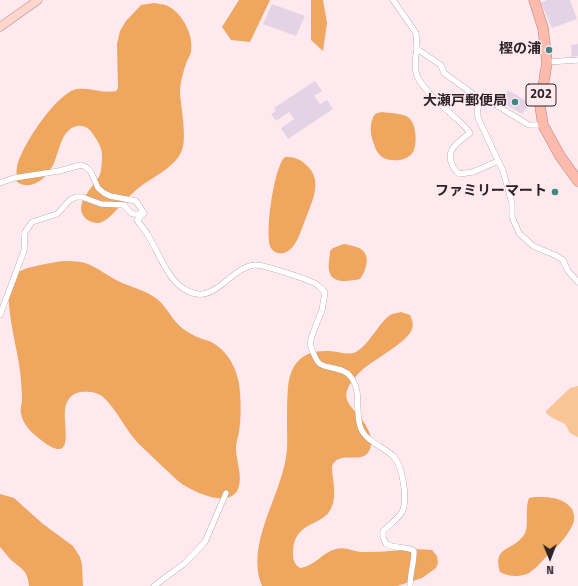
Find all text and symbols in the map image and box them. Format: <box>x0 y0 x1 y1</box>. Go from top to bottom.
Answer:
place label: 樫の浦 <box>499 42 541 58</box>
marker: 樫の浦 <box>544 45 554 55</box>
road number: 202 <box>526 84 556 106</box>
place label: 大瀬戸郵便局 <box>423 94 507 110</box>
marker: 大瀬戸郵便局 <box>510 97 520 107</box>
place label: ファミリーマート <box>435 184 547 200</box>
marker: ファミリーマート <box>550 187 560 197</box>
north arrow <box>530 538 570 578</box>
text: N <box>546 562 554 578</box>

